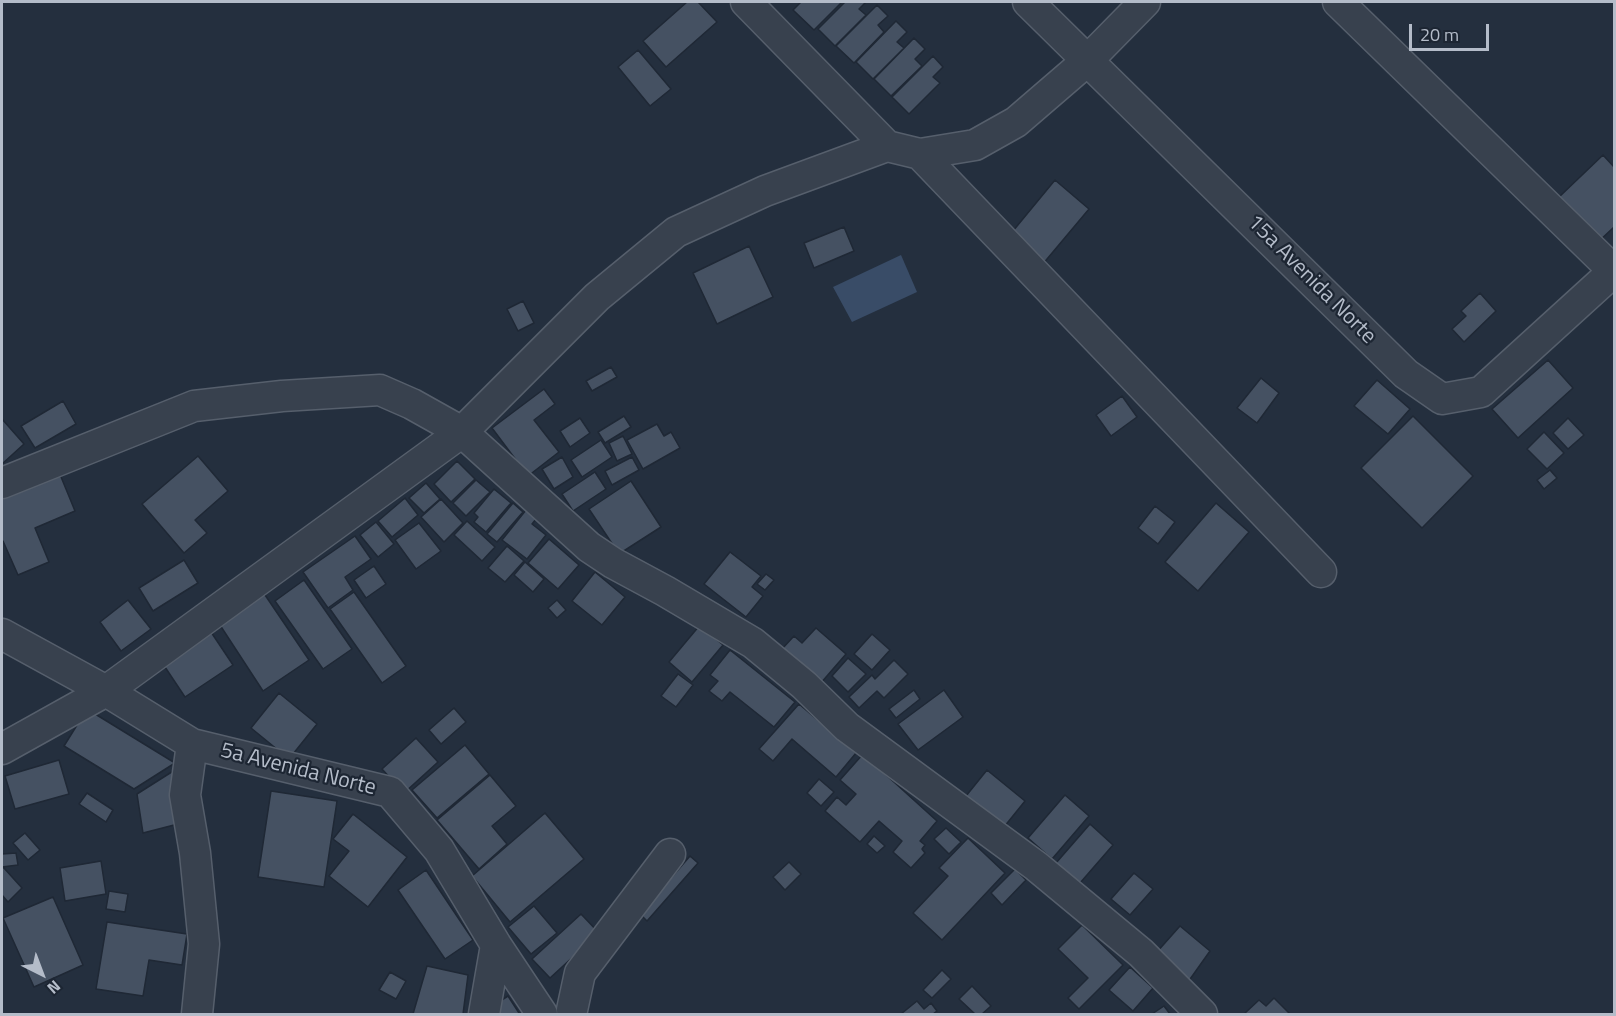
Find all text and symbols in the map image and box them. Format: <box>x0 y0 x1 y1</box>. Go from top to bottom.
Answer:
scale bar <box>1412 12 1492 50</box>
text: 20 m <box>1420 21 1459 48</box>
street label: 15a Avenida Norte <box>1241 210 1381 350</box>
street label: 5a Avenida Norte <box>218 738 378 802</box>
north arrow <box>12 944 72 1004</box>
text: N <box>42 975 66 1000</box>

